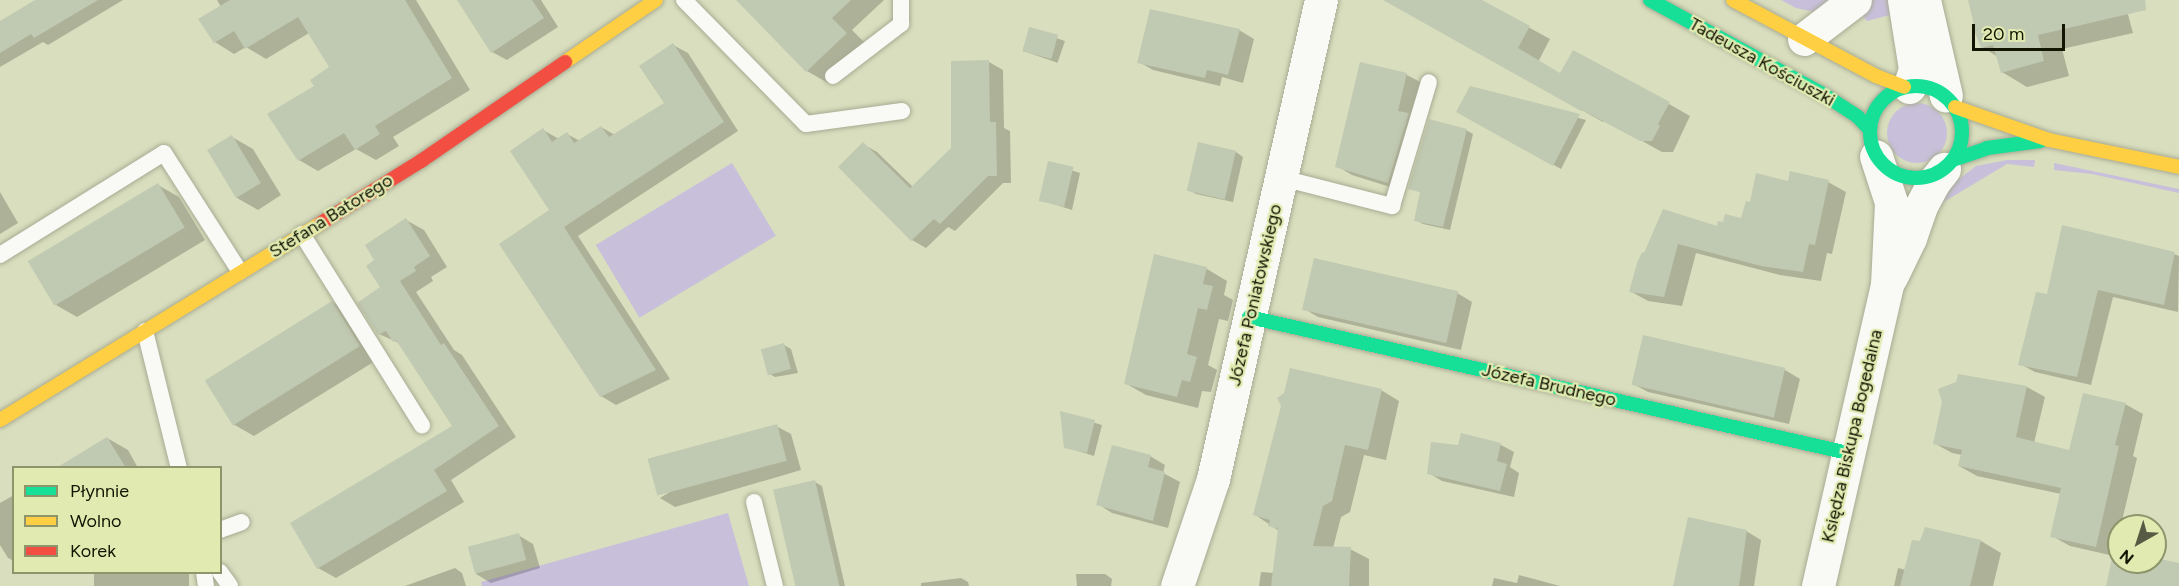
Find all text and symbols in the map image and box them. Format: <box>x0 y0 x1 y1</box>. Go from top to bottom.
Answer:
scale bar <box>1975 12 2068 50</box>
street label: Tadeusza Kościuszki <box>1685 13 1839 111</box>
text: 20 m <box>1983 23 2024 45</box>
street label: Stefana Batorego <box>265 169 397 263</box>
street label: Józefa Poniatowskiego <box>1224 202 1286 388</box>
street label: Księdza Biskupa Bogedaina <box>1817 327 1887 545</box>
street label: Józefa Brudnego <box>1480 359 1618 411</box>
legend <box>12 466 222 574</box>
text: Płynnie <box>70 480 129 502</box>
text: Wolno <box>70 510 121 532</box>
north arrow <box>2107 514 2167 574</box>
text: Korek <box>70 540 116 562</box>
text: N <box>2116 546 2137 568</box>

